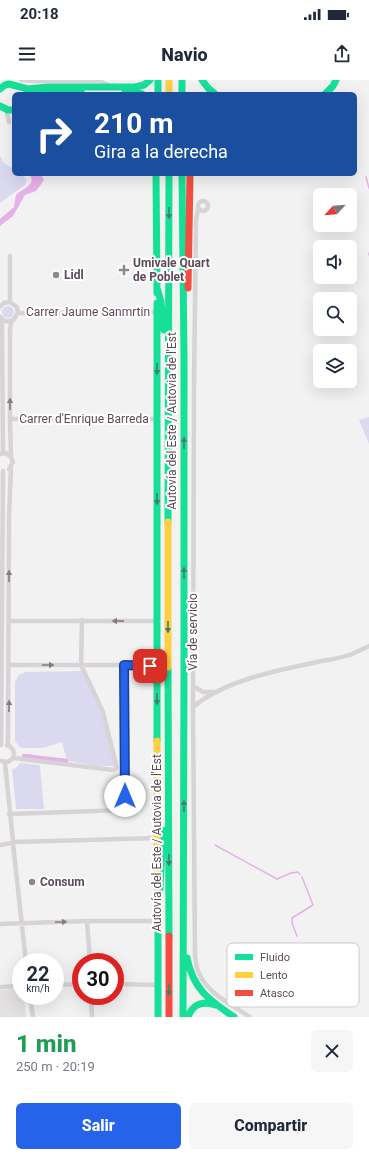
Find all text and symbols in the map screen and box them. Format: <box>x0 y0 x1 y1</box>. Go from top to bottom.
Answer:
text: 20:18 <box>20 5 59 23</box>
icon: menu <box>16 43 38 65</box>
icon: share <box>331 43 353 65</box>
text: Navio <box>161 44 208 65</box>
text: 210 m <box>94 107 173 140</box>
icon: right <box>28 108 80 160</box>
text: Gira a la derecha <box>94 141 228 162</box>
north arrow <box>313 188 357 232</box>
map controls <box>313 188 357 388</box>
one-way arrow <box>166 207 172 220</box>
button: sound <box>313 240 357 284</box>
place label: Umivale Quart de Poblet <box>133 256 210 284</box>
marker: Umivale Quart de Poblet <box>118 264 130 276</box>
place label: Lidl <box>64 268 84 282</box>
marker: Lidl <box>51 270 61 280</box>
button: search <box>313 292 357 336</box>
street label: Carrer Jaume Sanmrtin <box>26 305 150 319</box>
street label: Autovía del Este / Autovia de l'Est <box>165 332 179 510</box>
button: layers <box>313 344 357 388</box>
one-way arrow <box>154 363 160 376</box>
one-way arrow <box>7 397 13 410</box>
street label: Carrer d'Enrique Barreda <box>19 412 149 426</box>
one-way arrow <box>181 436 187 449</box>
one-way arrow <box>154 493 160 506</box>
one-way arrow <box>181 566 187 579</box>
one-way arrow <box>6 569 12 582</box>
street label: Vía de servicio <box>186 593 200 671</box>
one-way arrow <box>111 618 124 624</box>
one-way arrow <box>165 621 171 634</box>
pin <box>133 649 167 683</box>
icon: arrive <box>139 655 161 677</box>
one-way arrow <box>42 662 55 668</box>
one-way arrow <box>154 693 160 706</box>
one-way arrow <box>6 699 12 712</box>
street label: Autovía del Este / Autovia de l'Est <box>150 754 164 932</box>
position arrow <box>104 775 146 817</box>
one-way arrow <box>181 799 187 812</box>
one-way arrow <box>166 854 172 867</box>
place label: Consum <box>40 875 85 889</box>
marker: Consum <box>27 877 37 887</box>
one-way arrow <box>55 918 67 925</box>
legend <box>227 943 359 1007</box>
text: Fluido <box>260 951 290 964</box>
speed limit sign: 30 <box>72 953 124 1005</box>
text: 22 <box>27 962 49 986</box>
text: Lento <box>260 969 288 982</box>
text: km/h <box>26 983 50 994</box>
one-way arrow <box>166 984 172 997</box>
text: Atasco <box>260 987 294 1000</box>
text: 1 min <box>16 1030 77 1058</box>
button: close <box>311 1030 353 1072</box>
text: 250 m · 20:19 <box>16 1059 95 1074</box>
button: Salir <box>16 1103 181 1149</box>
button: Compartir <box>189 1103 353 1149</box>

